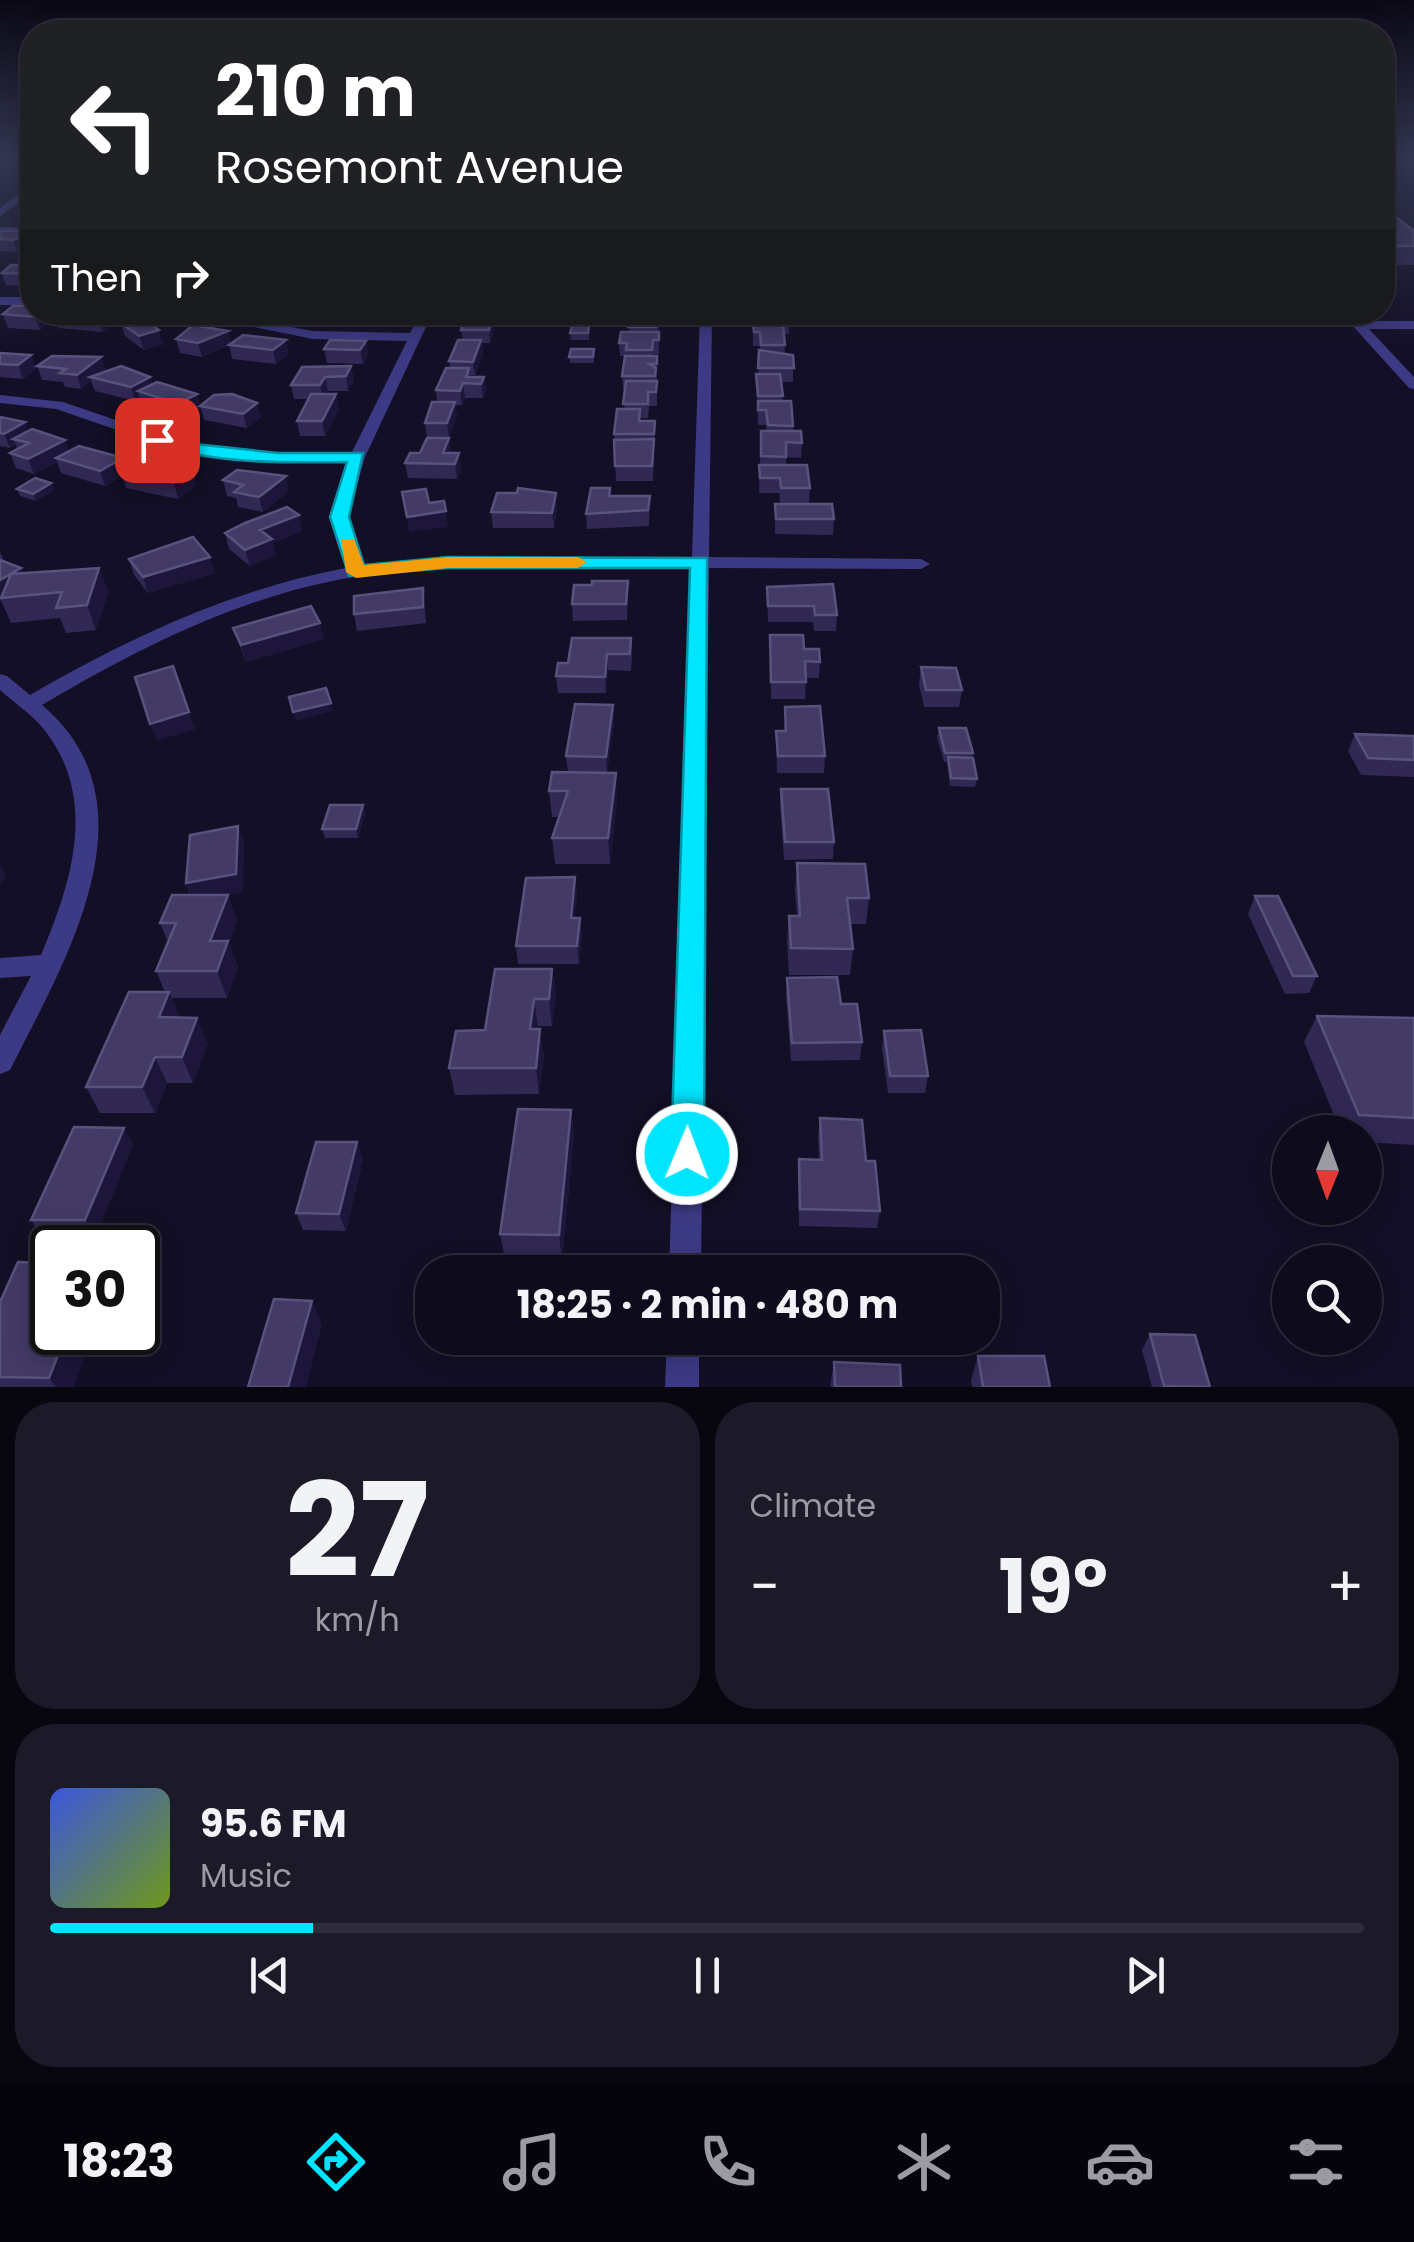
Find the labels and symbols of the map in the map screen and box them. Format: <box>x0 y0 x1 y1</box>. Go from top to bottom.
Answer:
pin <box>115 398 200 483</box>
position arrow <box>635 1102 739 1206</box>
north arrow <box>1272 1115 1382 1225</box>
speed limit sign: 30 <box>30 1225 160 1355</box>

